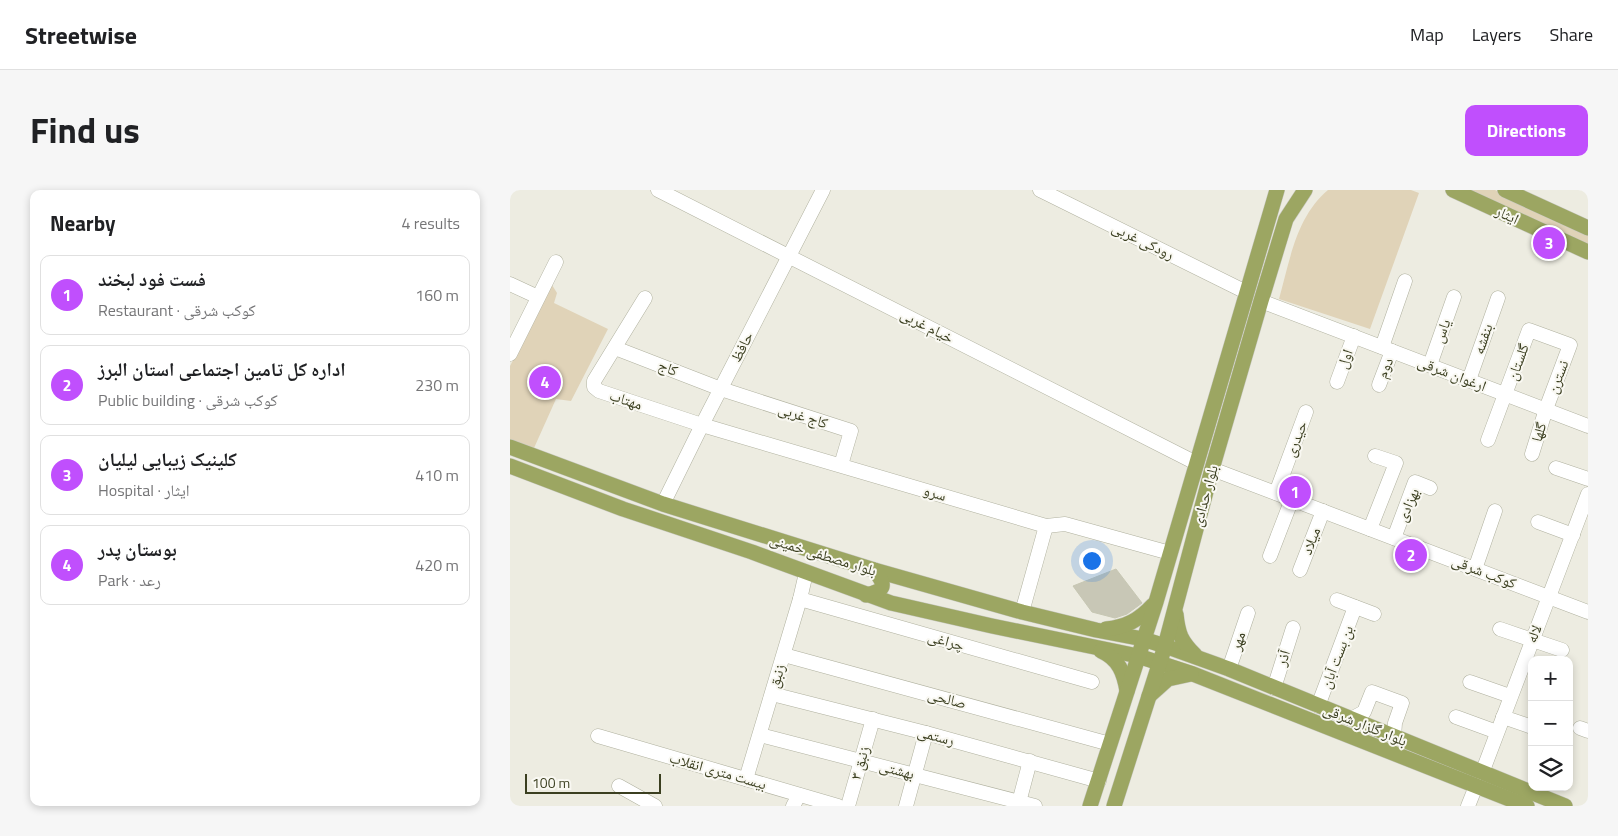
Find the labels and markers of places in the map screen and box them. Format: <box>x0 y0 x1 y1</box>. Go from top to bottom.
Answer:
pin: 3 <box>1533 224 1565 262</box>
pin: 4 <box>529 363 561 401</box>
pin: 1 <box>1279 473 1311 511</box>
pin: 2 <box>1395 536 1427 574</box>

